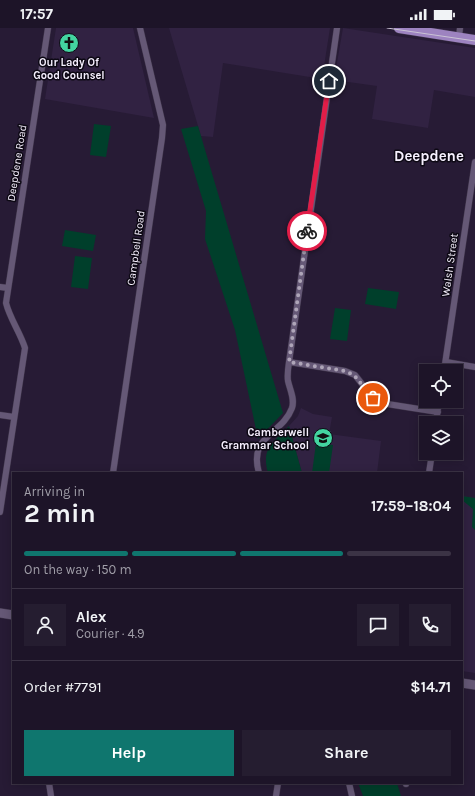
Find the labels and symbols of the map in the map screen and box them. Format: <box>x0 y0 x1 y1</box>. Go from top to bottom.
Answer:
church icon: Our Lady Of Good Counsel <box>58 32 80 54</box>
place label: Our Lady Of Good Counsel <box>33 56 105 82</box>
pin <box>312 64 346 98</box>
street label: Deepdene Road <box>5 124 29 202</box>
district label: Deepdene <box>394 147 464 165</box>
street label: Campbell Road <box>124 210 148 286</box>
courier <box>287 211 327 251</box>
street label: Walsh Street <box>439 232 461 298</box>
pin <box>356 381 390 415</box>
place label: Camberwell Grammar School <box>221 426 309 452</box>
school or university icon: Camberwell Grammar School <box>312 427 334 449</box>

